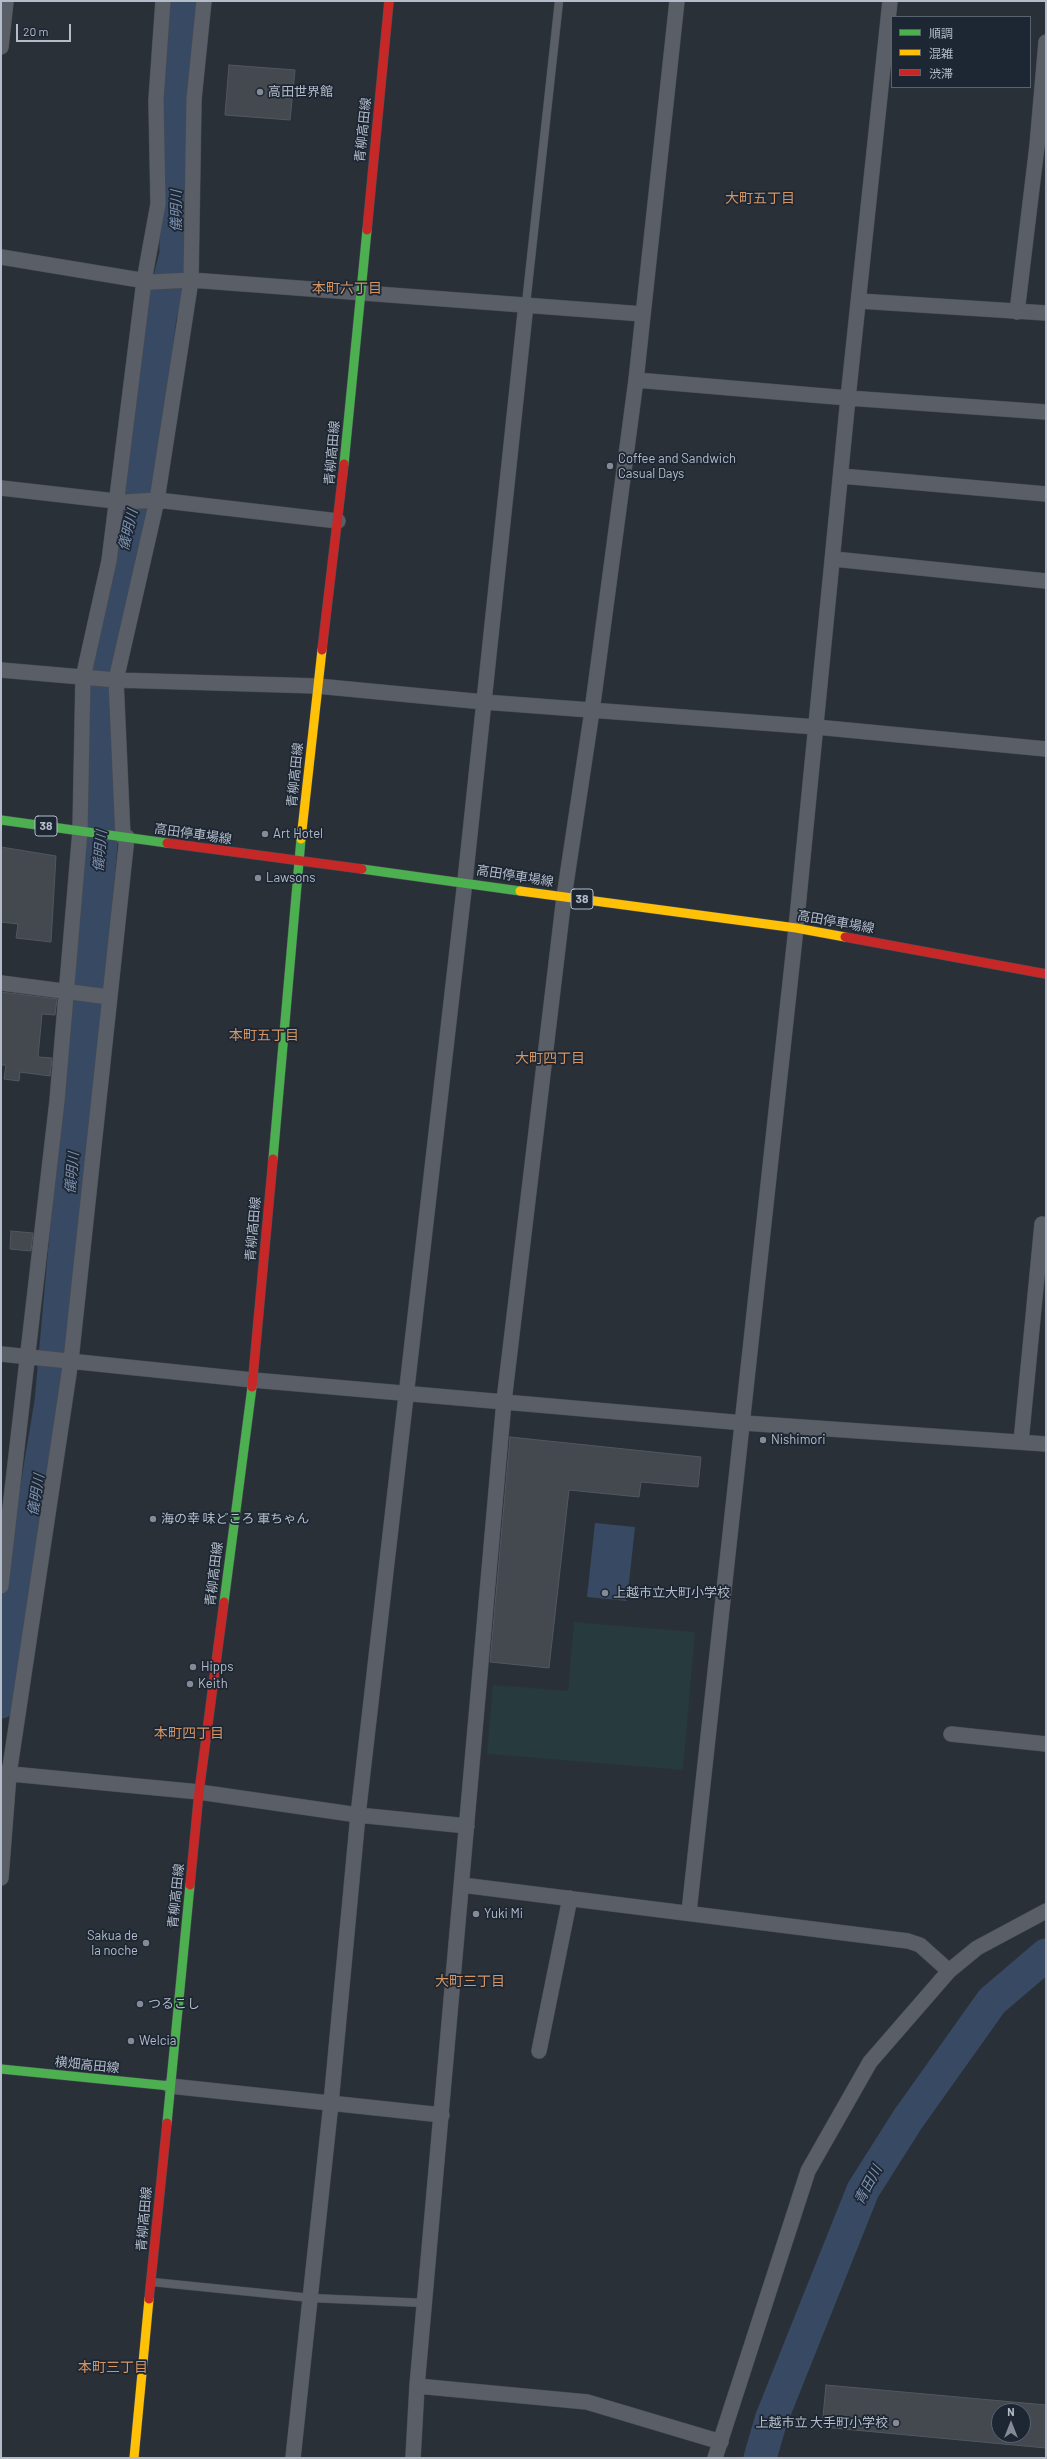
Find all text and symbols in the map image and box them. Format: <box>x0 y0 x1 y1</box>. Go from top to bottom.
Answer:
scale bar <box>18 16 73 42</box>
legend <box>891 16 1031 88</box>
text: 20 m <box>23 24 49 38</box>
text: 順調 <box>929 26 953 40</box>
text: 混雑 <box>929 46 953 60</box>
text: 渋滞 <box>929 66 953 80</box>
place label: 高田世界館 <box>268 84 333 100</box>
marker: 高田世界館 <box>255 87 265 97</box>
street label: 青柳高田線 <box>352 97 374 163</box>
water label: 儀明川 <box>168 190 184 232</box>
district label: 大町五丁目 <box>725 190 795 206</box>
district label: 本町六丁目 <box>312 280 382 296</box>
street label: 青柳高田線 <box>321 420 343 486</box>
place label: Coffee and Sandwich Casual Days <box>618 451 736 482</box>
marker: Coffee and Sandwich Casual Days <box>605 461 615 471</box>
water label: 儀明川 <box>115 508 141 552</box>
street label: 青柳高田線 <box>284 742 306 808</box>
road number: 38 <box>35 816 57 836</box>
street label: 高田停車場線 <box>153 821 233 847</box>
place label: Art Hotel <box>273 826 323 842</box>
water label: 儀明川 <box>90 829 110 873</box>
marker: Art Hotel <box>260 829 270 839</box>
street label: 高田停車場線 <box>475 862 555 890</box>
place label: Lawsons <box>266 870 316 886</box>
marker: Lawsons <box>253 873 263 883</box>
road number: 38 <box>571 889 593 909</box>
street label: 高田停車場線 <box>796 908 876 936</box>
district label: 本町五丁目 <box>229 1027 299 1043</box>
district label: 大町四丁目 <box>515 1050 585 1066</box>
water label: 儀明川 <box>62 1151 82 1195</box>
street label: 青柳高田線 <box>242 1196 264 1262</box>
place label: Nishimori <box>771 1432 825 1448</box>
marker: Nishimori <box>758 1435 768 1445</box>
water label: 儀明川 <box>24 1473 48 1517</box>
place label: 海の幸 味どころ 軍ちゃん <box>161 1511 309 1527</box>
marker: 海の幸 味どころ 軍ちゃん <box>148 1514 158 1524</box>
street label: 青柳高田線 <box>202 1541 226 1607</box>
place label: 上越市立大町小学校 <box>613 1585 730 1601</box>
marker: 上越市立大町小学校 <box>600 1588 610 1598</box>
place label: Hipps <box>201 1659 233 1675</box>
marker: Hipps <box>188 1662 198 1672</box>
place label: Keith <box>198 1676 228 1692</box>
marker: Keith <box>185 1679 195 1689</box>
district label: 本町四丁目 <box>154 1725 224 1741</box>
street label: 青柳高田線 <box>165 1863 187 1929</box>
place label: Yuki Mi <box>484 1906 523 1922</box>
marker: Yuki Mi <box>471 1909 481 1919</box>
place label: Sakua de la noche <box>87 1928 138 1959</box>
marker: Sakua de la noche <box>141 1938 151 1948</box>
district label: 大町三丁目 <box>435 1973 505 1989</box>
place label: つるこし <box>148 1996 200 2012</box>
marker: つるこし <box>135 1999 145 2009</box>
place label: Welcia <box>139 2033 176 2049</box>
marker: Welcia <box>126 2036 136 2046</box>
street label: 横畑高田線 <box>54 2054 120 2076</box>
water label: 青田川 <box>851 2163 885 2207</box>
street label: 青柳高田線 <box>133 2186 155 2252</box>
district label: 本町三丁目 <box>78 2359 148 2375</box>
north arrow <box>991 2403 1031 2443</box>
text: N <box>1007 2405 1015 2418</box>
place label: 上越市立 大手町小学校 <box>755 2415 888 2431</box>
marker: 上越市立 大手町小学校 <box>891 2418 901 2428</box>

